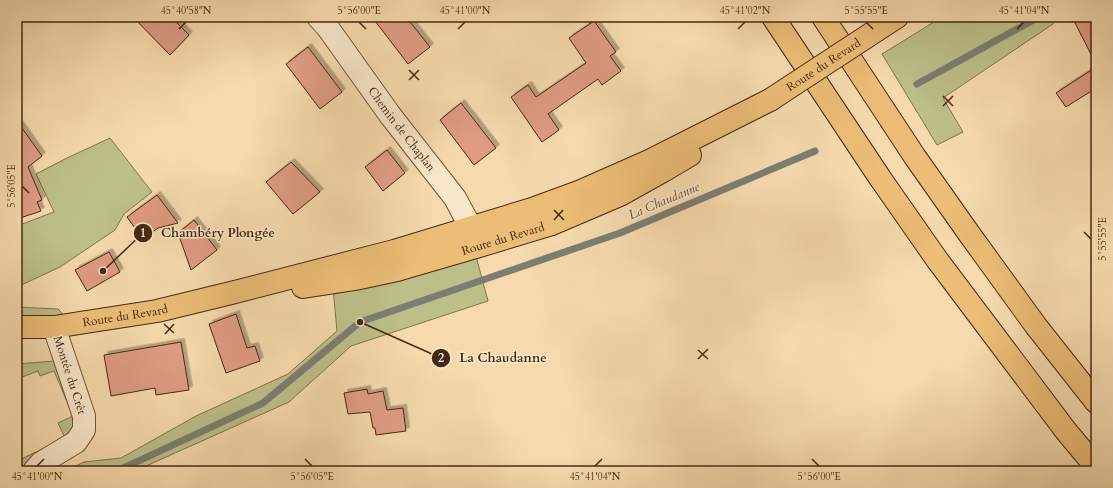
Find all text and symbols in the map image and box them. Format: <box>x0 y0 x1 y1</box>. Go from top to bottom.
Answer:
text: 45°40'58"N <box>161 4 212 18</box>
text: 5°56'00"E <box>337 4 381 18</box>
text: 45°41'00"N <box>440 4 491 18</box>
text: 45°41'02"N <box>720 4 771 18</box>
text: 5°55'55"E <box>844 4 888 18</box>
text: 45°41'04"N <box>999 4 1050 18</box>
street label: Route du Revard <box>783 34 864 95</box>
street label: Chemin de Chaplan <box>364 84 439 175</box>
text: 5°56'05"E <box>5 164 19 208</box>
water label: La Chaudanne <box>626 178 703 224</box>
text: 5°55'55"E <box>1096 217 1110 261</box>
street label: Route du Revard <box>460 219 547 259</box>
callout: Chambéry Plongée <box>133 220 284 245</box>
text: Chambéry Plongée <box>161 224 275 242</box>
text: 1 <box>140 225 146 241</box>
street label: Route du Revard <box>81 301 170 330</box>
street label: Montée du Crêt <box>50 334 90 416</box>
callout: La Chaudanne <box>431 345 554 370</box>
text: La Chaudanne <box>459 349 547 367</box>
text: 2 <box>438 350 444 366</box>
text: 45°41'00"N <box>12 470 63 484</box>
text: 5°56'05"E <box>290 470 334 484</box>
text: 45°41'04"N <box>570 470 621 484</box>
text: 5°56'00"E <box>797 470 841 484</box>

